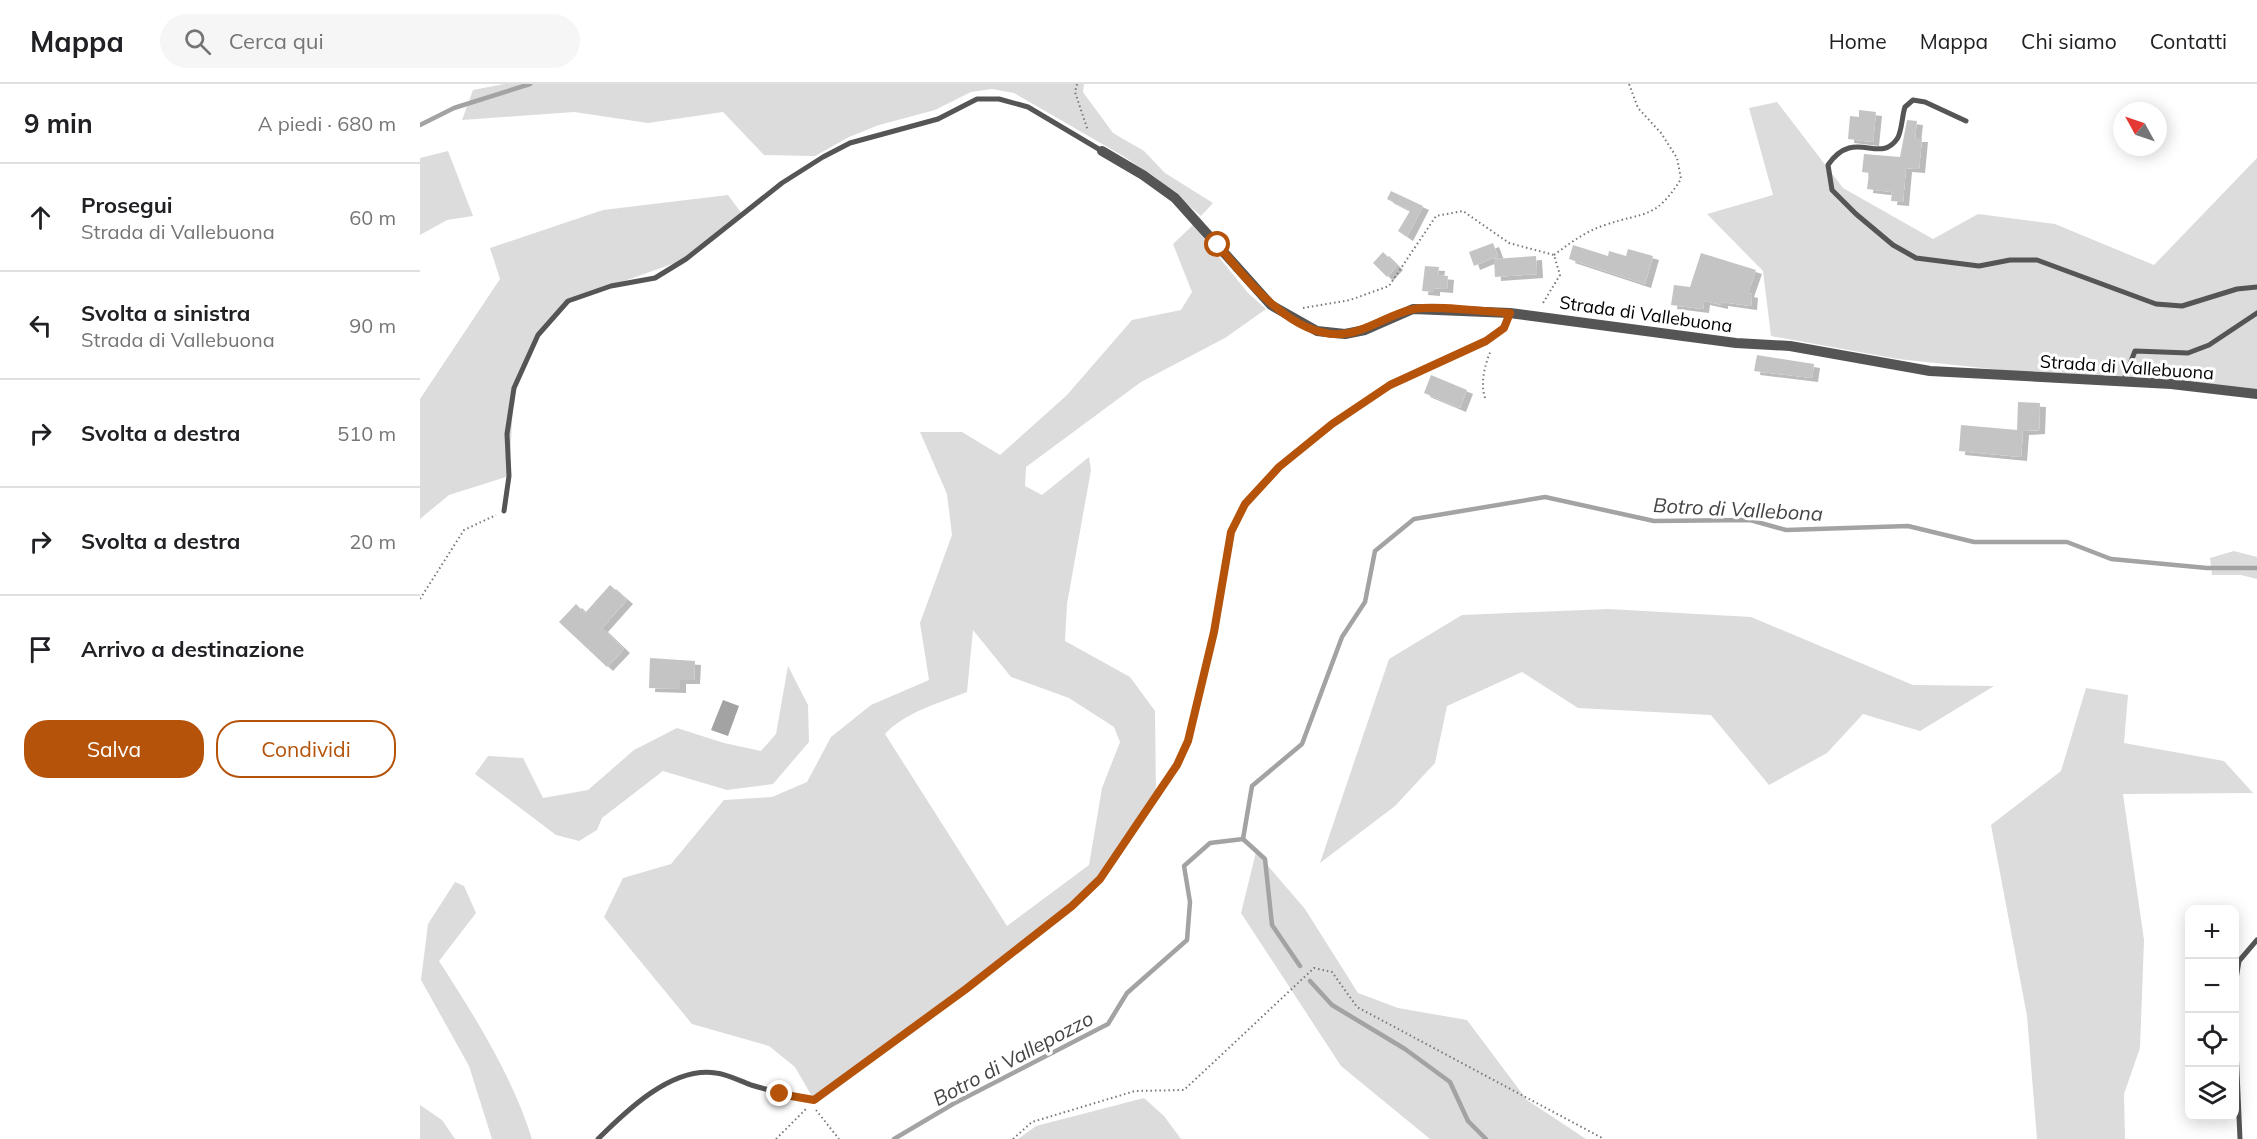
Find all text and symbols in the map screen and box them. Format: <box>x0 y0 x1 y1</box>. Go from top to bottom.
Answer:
search box <box>160 14 580 68</box>
text: Mappa <box>30 24 124 59</box>
icon: search <box>181 25 214 58</box>
text: Cerca qui <box>229 27 324 55</box>
text: Home <box>1829 28 1887 54</box>
text: Mappa <box>1920 28 1988 54</box>
text: Chi siamo <box>2021 28 2117 54</box>
text: Contatti <box>2150 28 2227 54</box>
north arrow <box>2113 102 2167 156</box>
text: 9 min <box>24 107 93 140</box>
text: A piedi · 680 m <box>258 111 396 136</box>
text: Prosegui <box>81 191 173 219</box>
icon: ahead <box>24 201 57 234</box>
text: 60 m <box>349 205 396 230</box>
text: Strada di Vallebuona <box>81 219 275 244</box>
route start <box>1204 231 1230 257</box>
street label: Strada di Vallebuona <box>1558 290 1734 338</box>
text: Svolta a sinistra <box>81 299 250 327</box>
icon: left <box>24 309 57 342</box>
text: 90 m <box>349 313 396 338</box>
text: Strada di Vallebuona <box>81 327 275 352</box>
street label: Strada di Vallebuona <box>2039 349 2215 385</box>
icon: right <box>24 417 57 450</box>
text: Svolta a destra <box>81 419 240 447</box>
text: 510 m <box>337 421 396 446</box>
water label: Botro di Vallebona <box>1652 492 1824 526</box>
icon: right <box>24 525 57 558</box>
text: Svolta a destra <box>81 527 240 555</box>
text: 20 m <box>349 529 396 554</box>
icon: arrive <box>24 633 57 666</box>
text: Arrivo a destinazione <box>81 635 304 663</box>
button: Salva <box>24 720 204 778</box>
button: Condividi <box>216 720 396 778</box>
map controls <box>2185 905 2239 1121</box>
button: + <box>2185 905 2239 959</box>
button: − <box>2185 959 2239 1013</box>
water label: Botro di Vallepozzo <box>928 1005 1098 1111</box>
button: locate <box>2185 1013 2239 1067</box>
button: layers <box>2185 1067 2239 1121</box>
route end <box>766 1080 792 1106</box>

